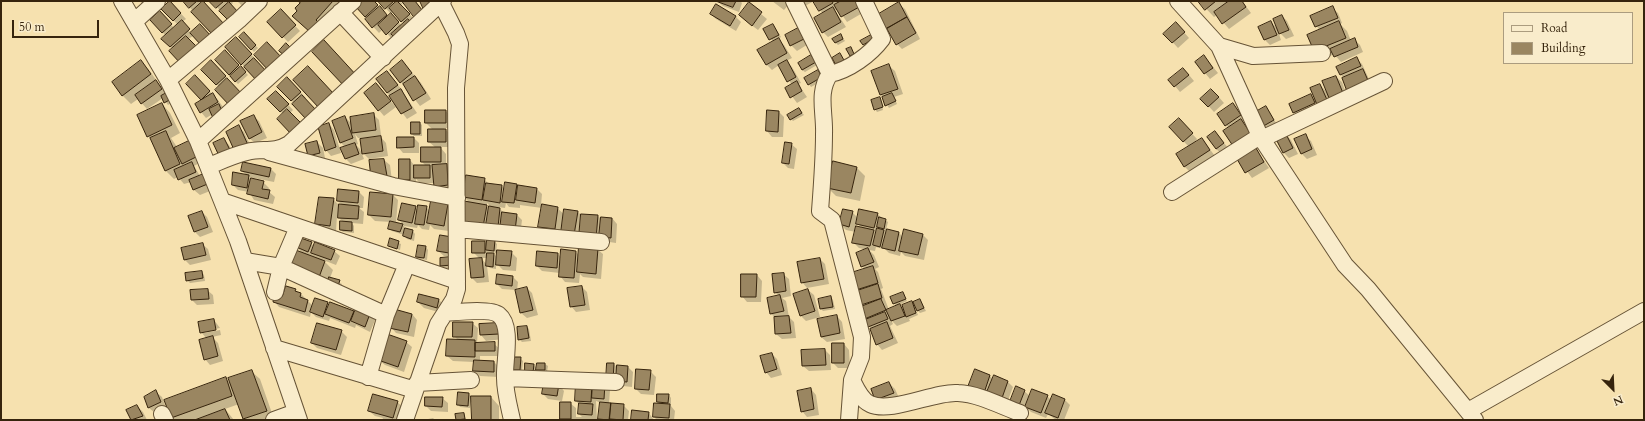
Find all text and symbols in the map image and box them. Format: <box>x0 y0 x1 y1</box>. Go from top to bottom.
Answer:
scale bar <box>14 12 101 38</box>
legend <box>1503 12 1633 64</box>
text: 50 m <box>19 19 45 35</box>
text: Road <box>1541 20 1567 36</box>
text: Building <box>1541 40 1585 56</box>
north arrow <box>1593 369 1633 409</box>
text: N <box>1611 392 1626 409</box>

